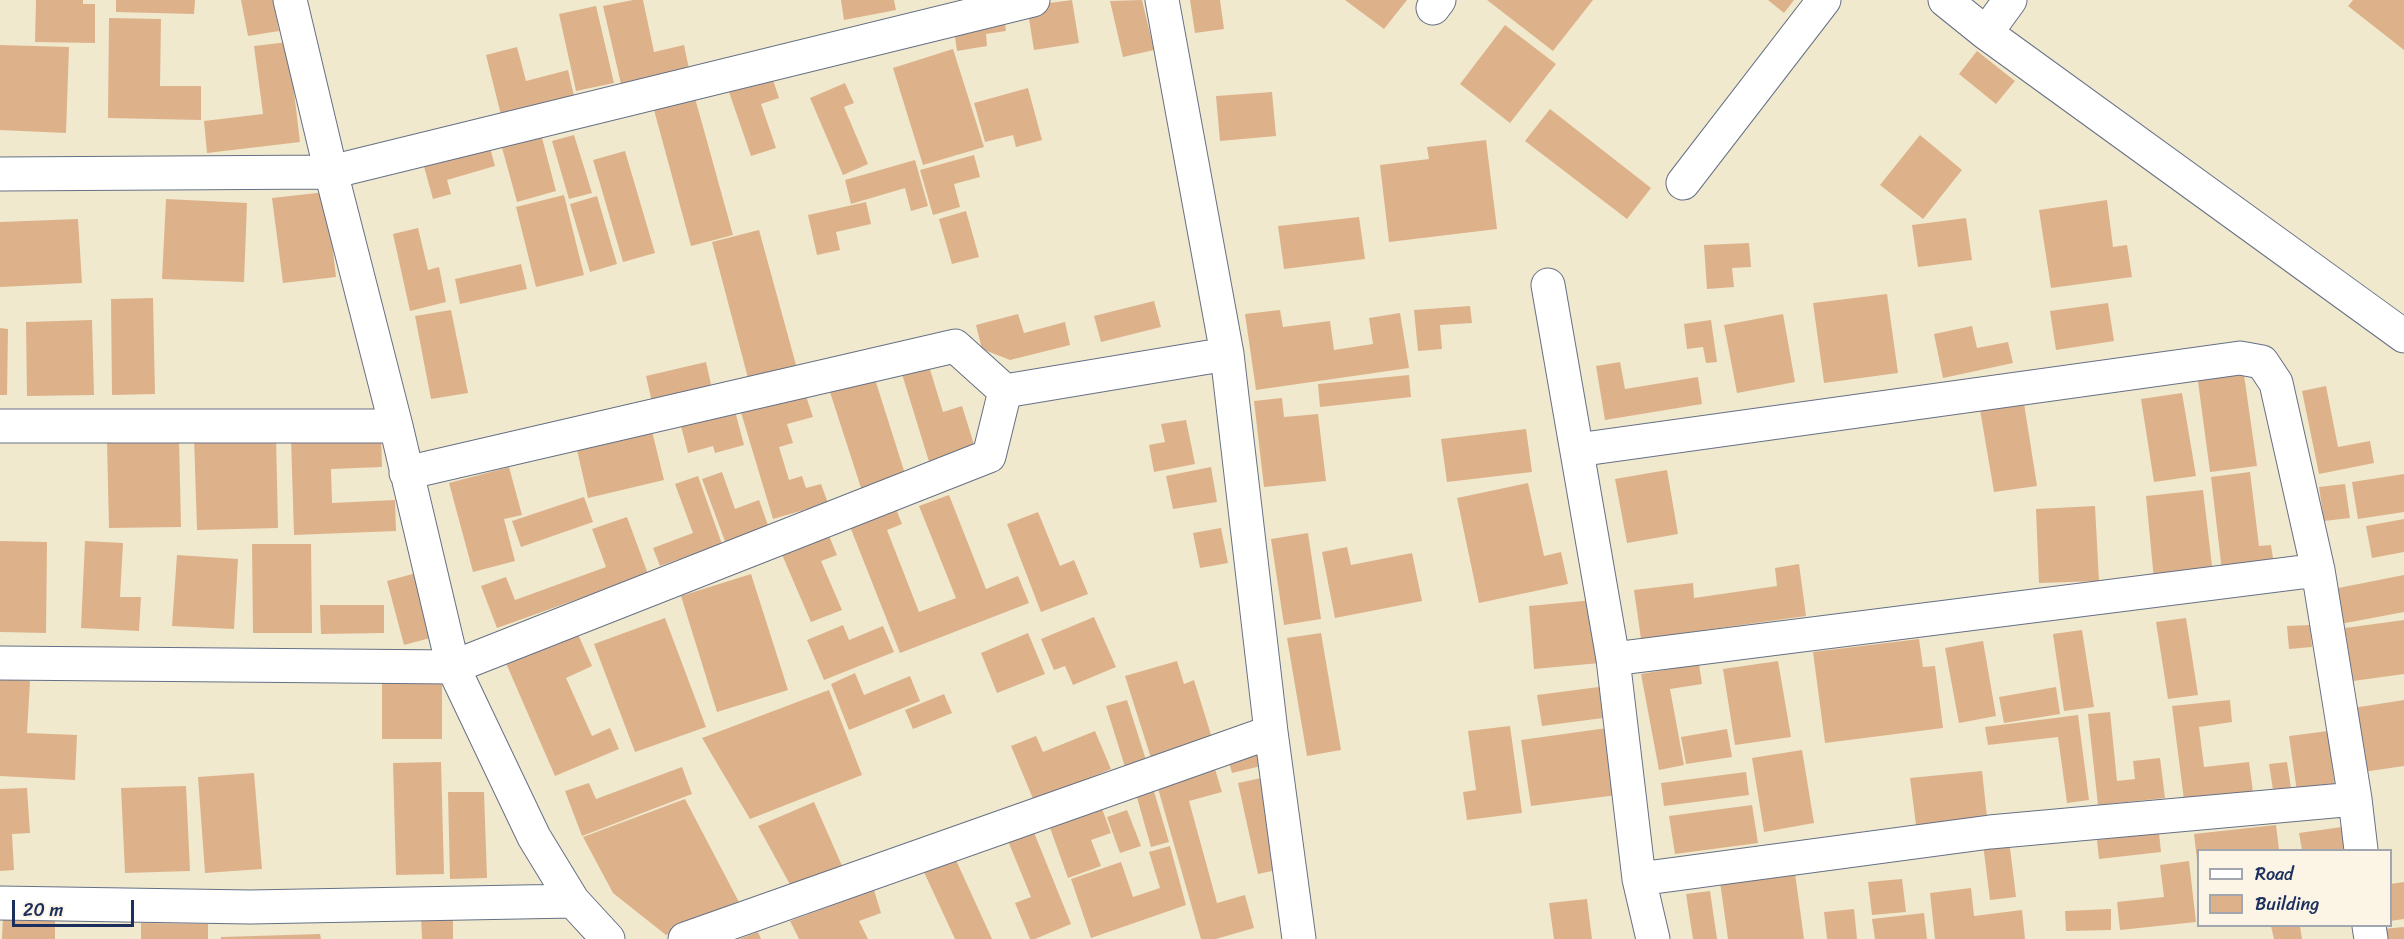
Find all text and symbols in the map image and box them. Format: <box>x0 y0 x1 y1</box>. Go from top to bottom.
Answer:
legend <box>2197 849 2392 927</box>
text: Road <box>2255 858 2294 890</box>
scale bar <box>15 888 136 926</box>
text: Building <box>2255 888 2319 920</box>
text: 20 m <box>23 894 63 926</box>

